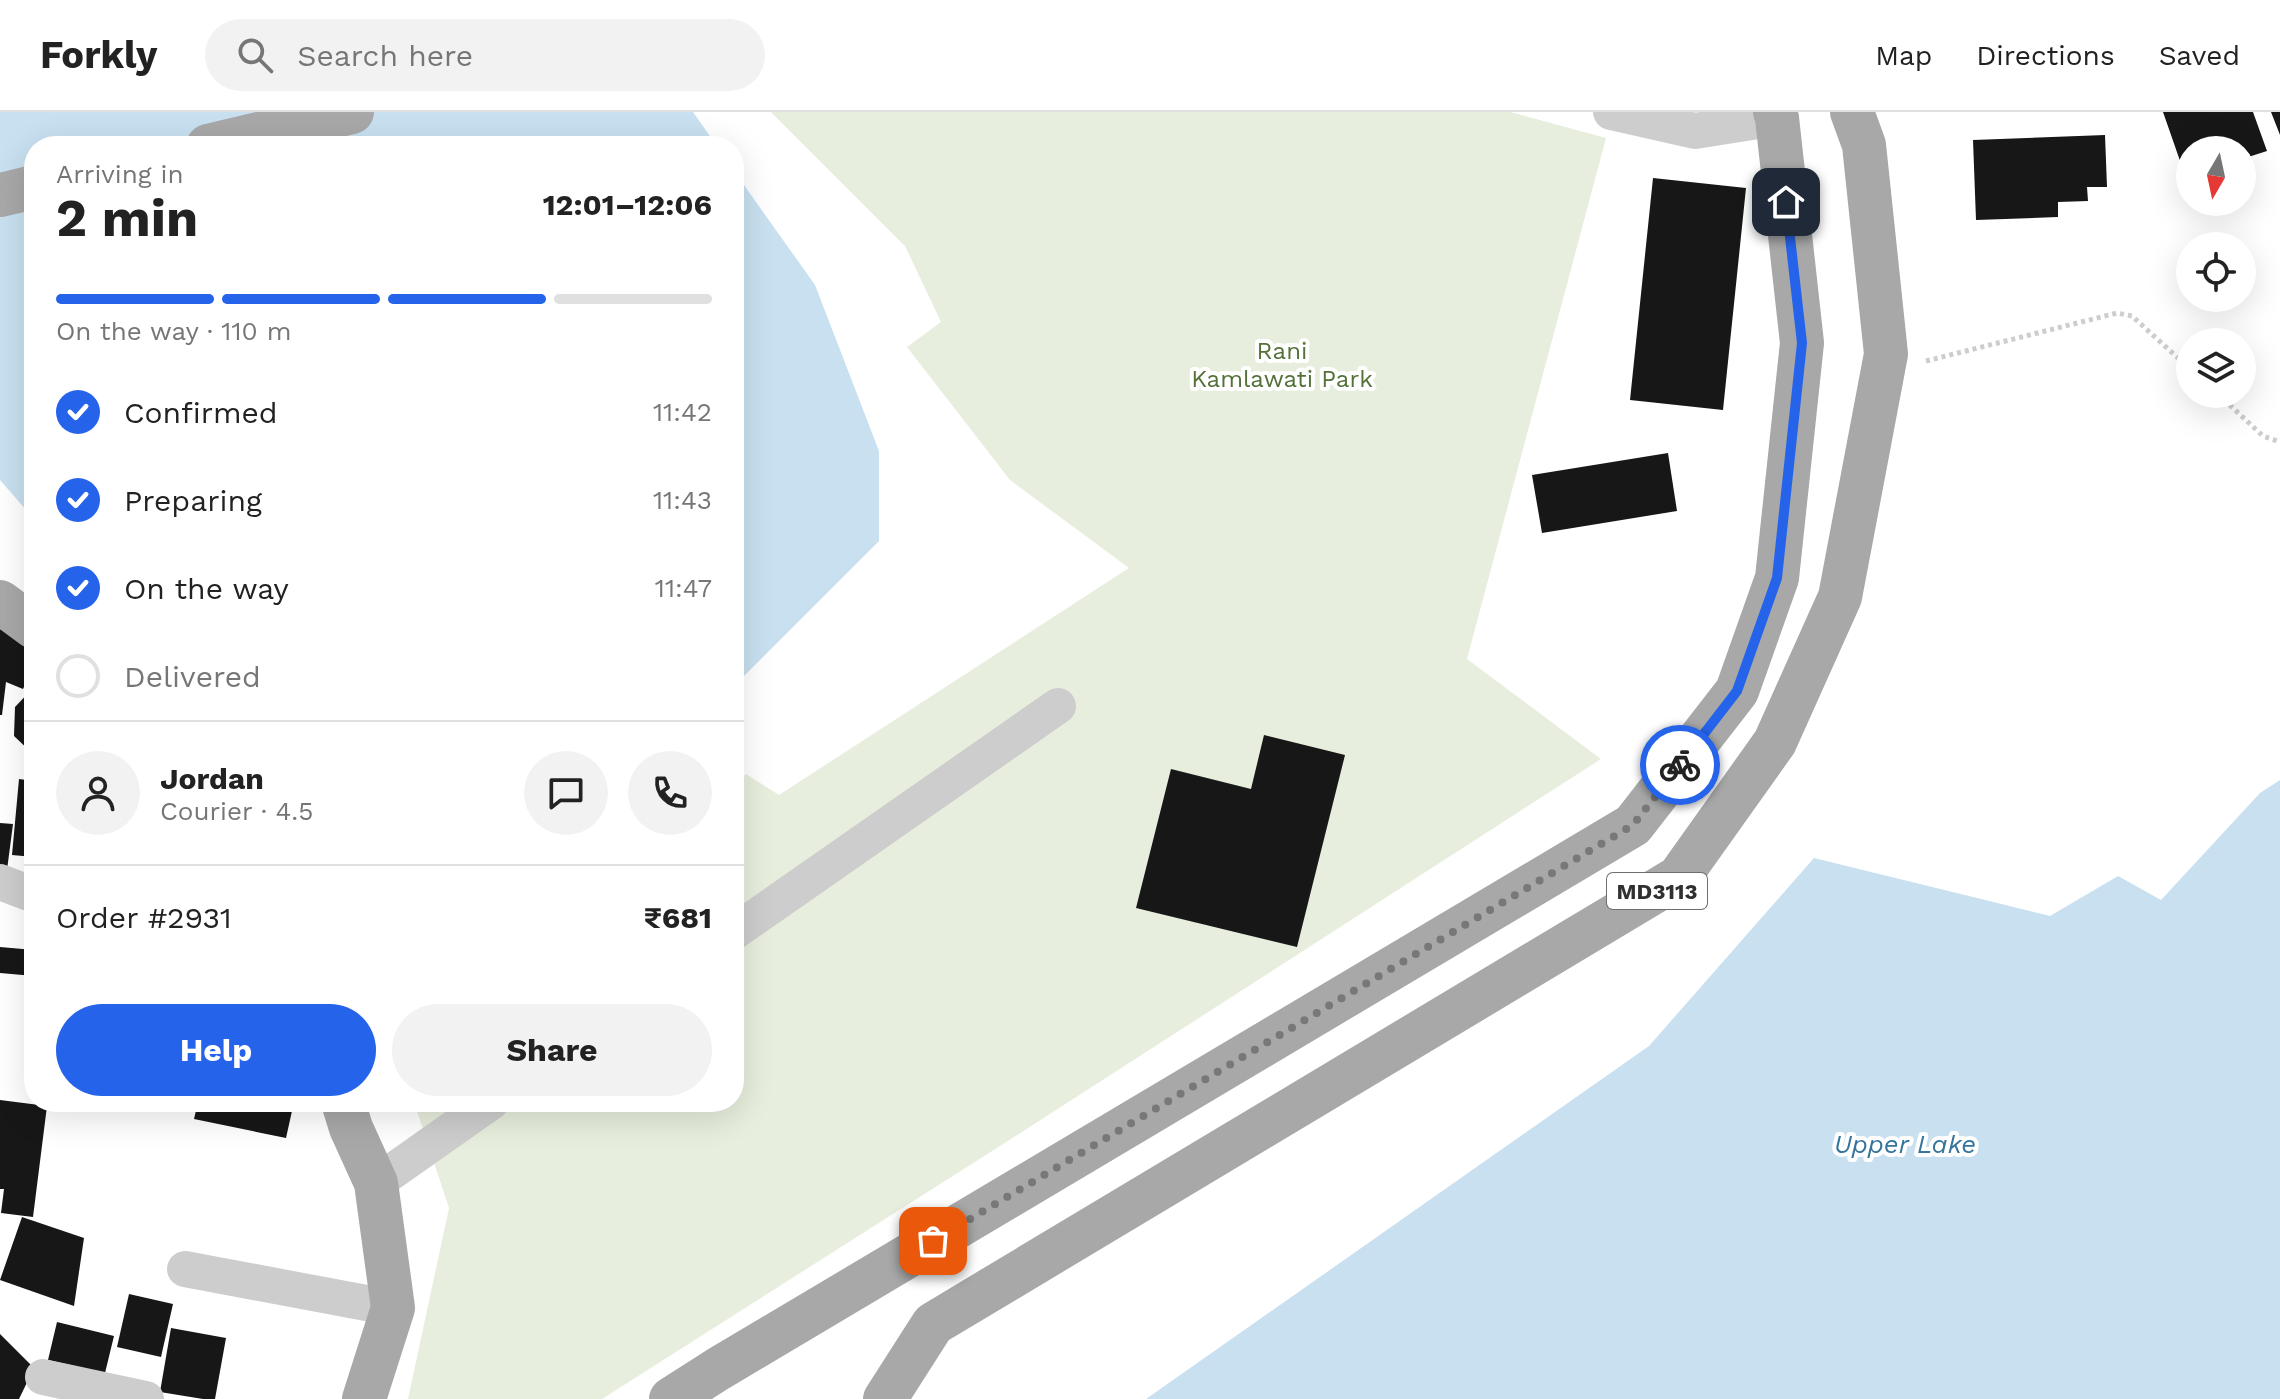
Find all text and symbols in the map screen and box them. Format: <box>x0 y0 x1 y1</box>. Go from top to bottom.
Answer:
search box <box>205 19 765 91</box>
text: Forkly <box>40 33 157 77</box>
icon: search <box>233 33 277 77</box>
text: Search here <box>297 38 473 73</box>
text: Map <box>1875 39 1932 72</box>
text: Directions <box>1976 39 2115 72</box>
text: Saved <box>2159 39 2240 72</box>
north arrow <box>2176 136 2256 216</box>
map controls <box>2176 136 2256 408</box>
text: Arriving in <box>56 159 184 189</box>
pin <box>1752 168 1820 236</box>
icon: home <box>1764 180 1808 224</box>
text: 12:01–12:06 <box>543 187 712 222</box>
text: 2 min <box>56 188 198 249</box>
button: locate <box>2176 232 2256 312</box>
text: On the way · 110 m <box>56 316 291 346</box>
button: layers <box>2176 328 2256 408</box>
park label: Rani Kamlawati Park <box>1191 337 1373 393</box>
icon: check <box>56 390 100 434</box>
text: Confirmed <box>124 395 278 430</box>
text: 11:42 <box>653 397 712 427</box>
icon: check <box>56 478 100 522</box>
text: Preparing <box>124 483 262 518</box>
text: 11:43 <box>653 485 712 515</box>
icon: check <box>56 566 100 610</box>
text: On the way <box>124 571 289 606</box>
text: 11:47 <box>655 573 712 603</box>
text: Delivered <box>124 659 261 694</box>
courier <box>1640 725 1720 805</box>
icon: bike <box>1658 743 1702 787</box>
button: person <box>56 751 140 835</box>
button: chat <box>524 751 608 835</box>
button: phone <box>628 751 712 835</box>
text: Jordan <box>160 761 264 796</box>
text: Courier · 4.5 <box>160 796 313 826</box>
road number: MD3113 <box>1607 873 1707 909</box>
text: Order #2931 <box>56 900 232 935</box>
text: ₹681 <box>644 900 712 935</box>
button: Help <box>56 1004 376 1096</box>
button: Share <box>392 1004 712 1096</box>
water label: Upper Lake <box>1834 1129 1976 1159</box>
pin <box>899 1207 967 1275</box>
icon: bag <box>911 1219 955 1263</box>

